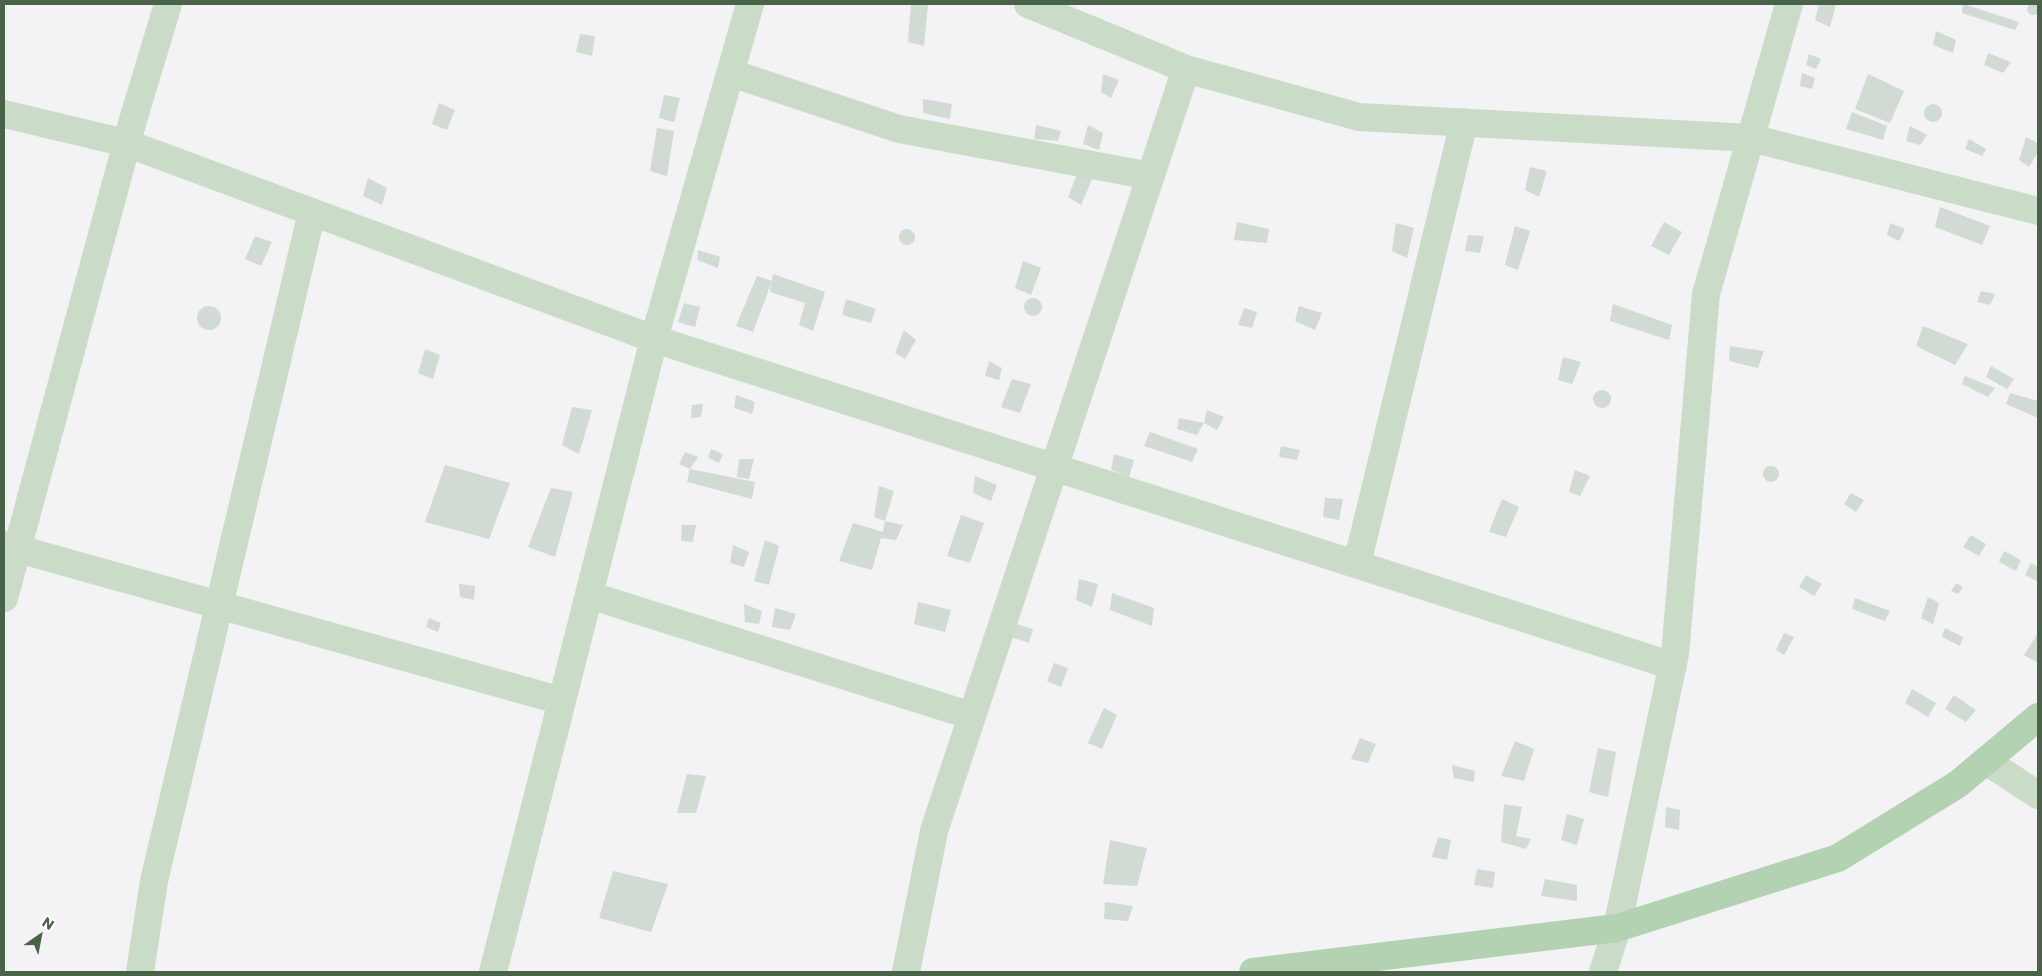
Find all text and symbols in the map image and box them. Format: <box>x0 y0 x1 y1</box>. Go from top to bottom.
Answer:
north arrow <box>15 911 65 961</box>
text: N <box>38 912 58 935</box>

